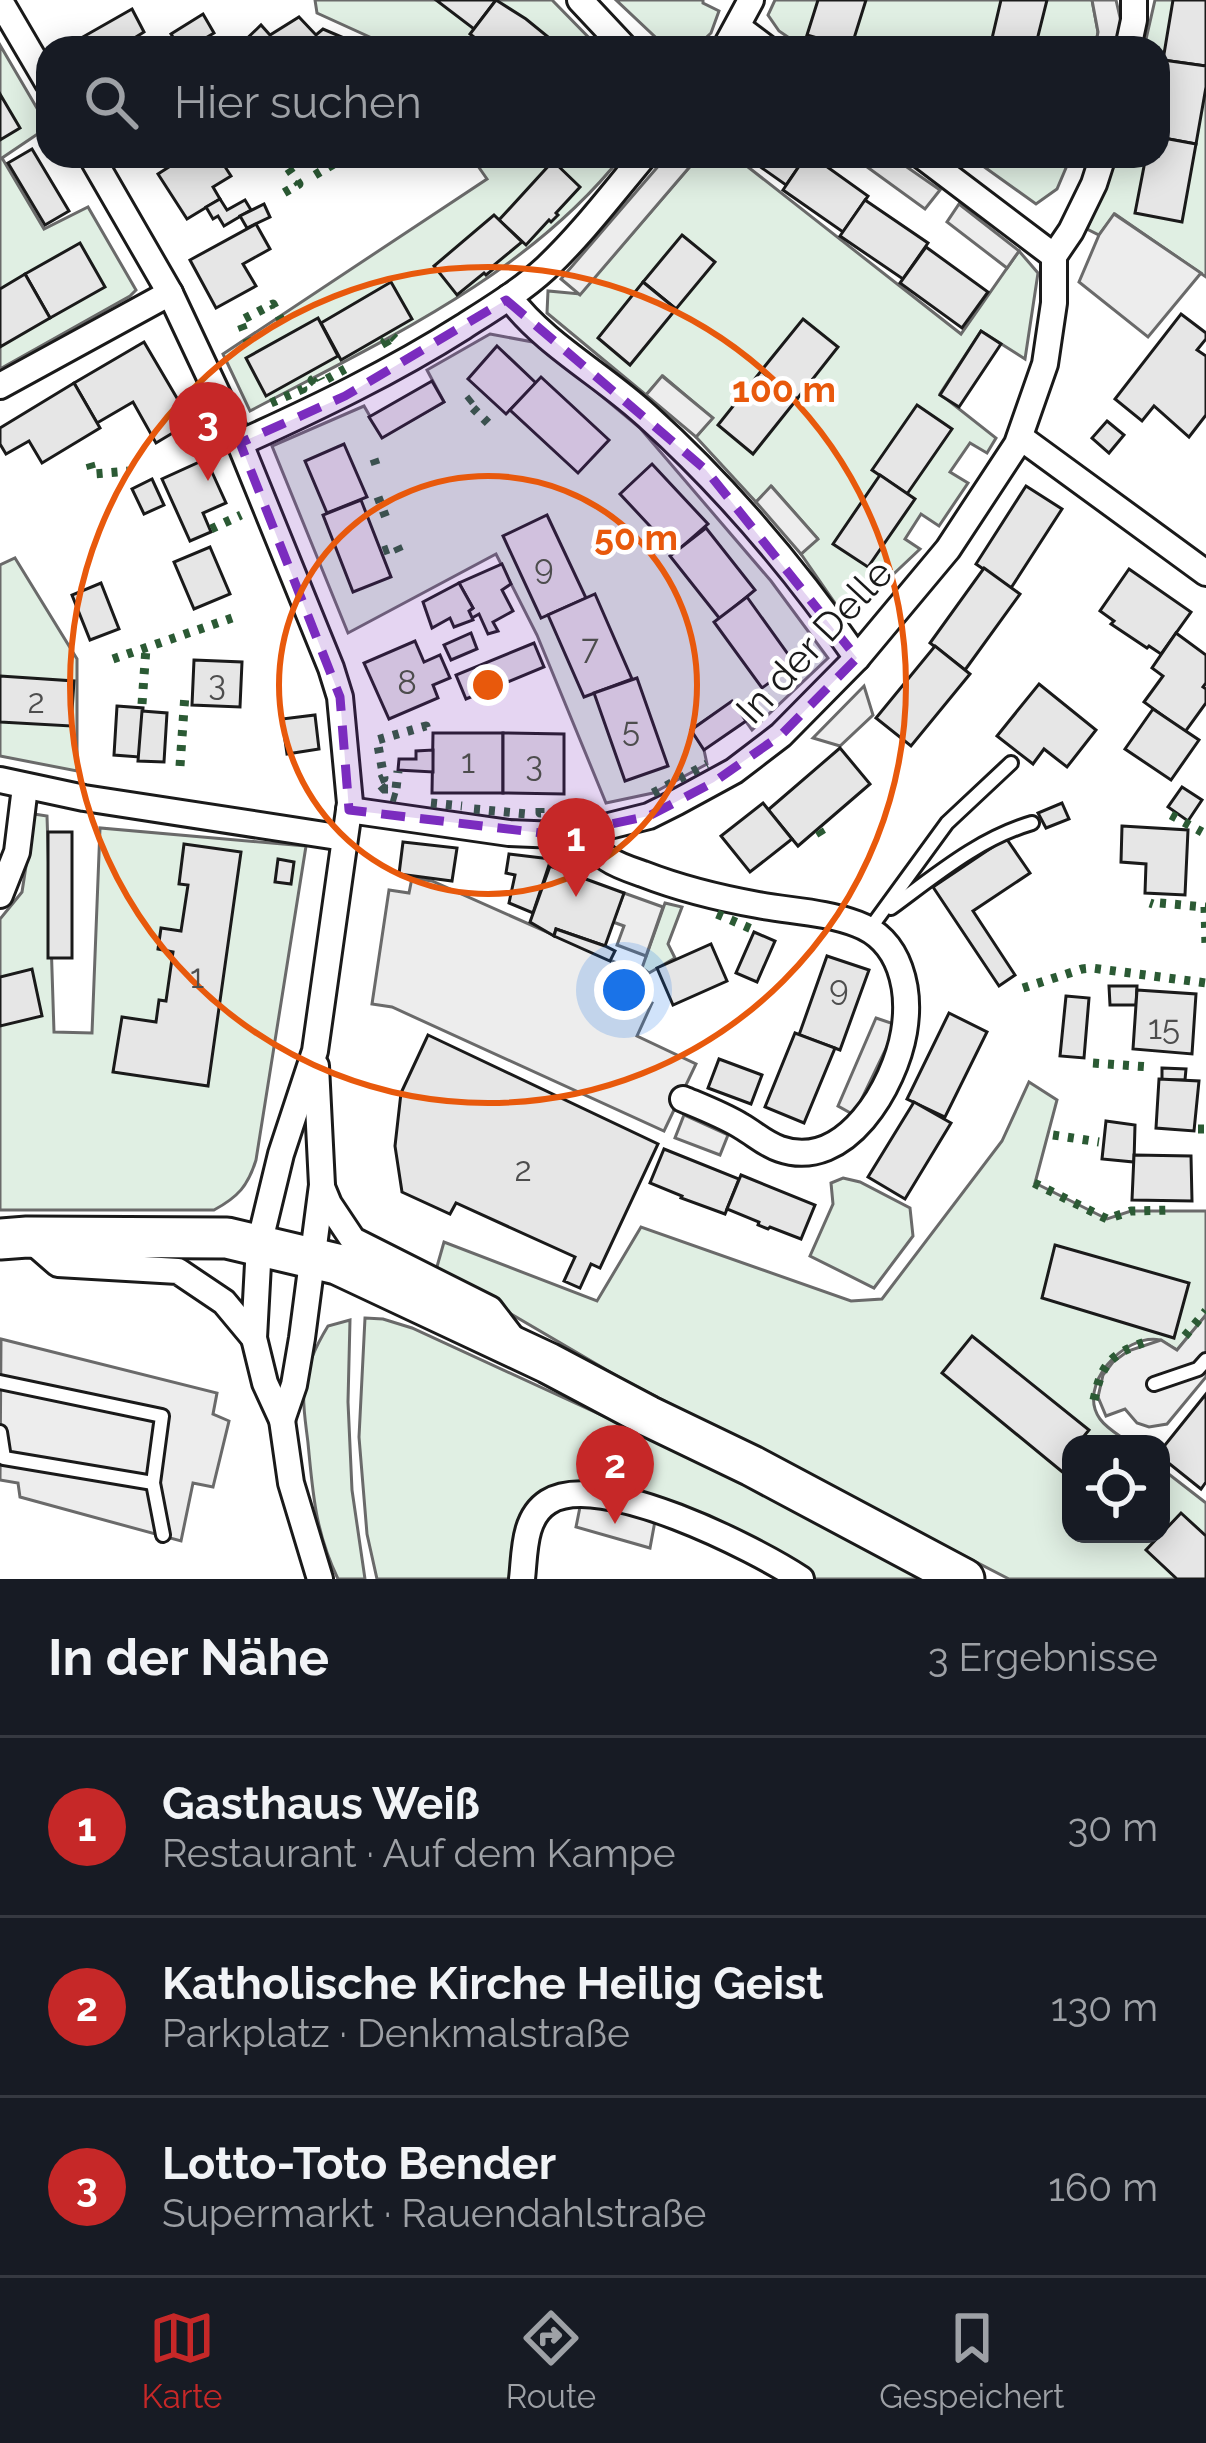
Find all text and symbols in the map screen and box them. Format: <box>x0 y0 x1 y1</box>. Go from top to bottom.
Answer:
search box <box>36 36 1170 168</box>
icon: search <box>78 69 144 135</box>
text: Hier suchen <box>174 76 422 129</box>
text: 100 m <box>732 368 836 410</box>
pin: 3 <box>169 382 247 481</box>
text: 50 m <box>594 516 678 558</box>
house number: 9 <box>534 548 554 587</box>
street label: In der Delle <box>727 550 901 732</box>
house number: 7 <box>581 628 599 667</box>
house number: 8 <box>397 663 417 702</box>
house number: 3 <box>208 664 226 703</box>
centre of rings <box>467 664 509 706</box>
house number: 2 <box>27 682 45 721</box>
house number: 5 <box>622 710 640 749</box>
house number: 1 <box>461 742 475 781</box>
house number: 3 <box>525 745 543 784</box>
pin: 1 <box>537 798 615 897</box>
house number: 1 <box>190 957 204 996</box>
your location <box>594 960 654 1020</box>
house number: 9 <box>829 969 849 1008</box>
house number: 15 <box>1148 1008 1180 1047</box>
house number: 2 <box>514 1150 532 1189</box>
pin: 2 <box>576 1425 654 1524</box>
map controls <box>1062 1435 1170 1543</box>
button: locate <box>1062 1435 1170 1543</box>
text: In der Nähe <box>48 1627 329 1687</box>
text: 3 Ergebnisse <box>928 1634 1158 1680</box>
text: Gasthaus Weiß <box>162 1777 480 1830</box>
text: 1 <box>77 1804 97 1850</box>
text: 30 m <box>1068 1804 1158 1850</box>
text: Restaurant · Auf dem Kampe <box>162 1830 676 1876</box>
text: Katholische Kirche Heilig Geist <box>162 1957 824 2010</box>
text: 2 <box>76 1984 98 2030</box>
text: 130 m <box>1051 1984 1158 2030</box>
text: Parkplatz · Denkmalstraße <box>162 2010 630 2056</box>
text: Lotto-Toto Bender <box>162 2137 556 2190</box>
text: 3 <box>76 2164 98 2210</box>
text: 160 m <box>1048 2164 1158 2210</box>
text: Supermarkt · Rauendahlstraße <box>162 2190 707 2236</box>
tab: Karte <box>142 2305 223 2416</box>
tab: Route <box>506 2305 596 2416</box>
tab: Gespeichert <box>879 2305 1064 2416</box>

